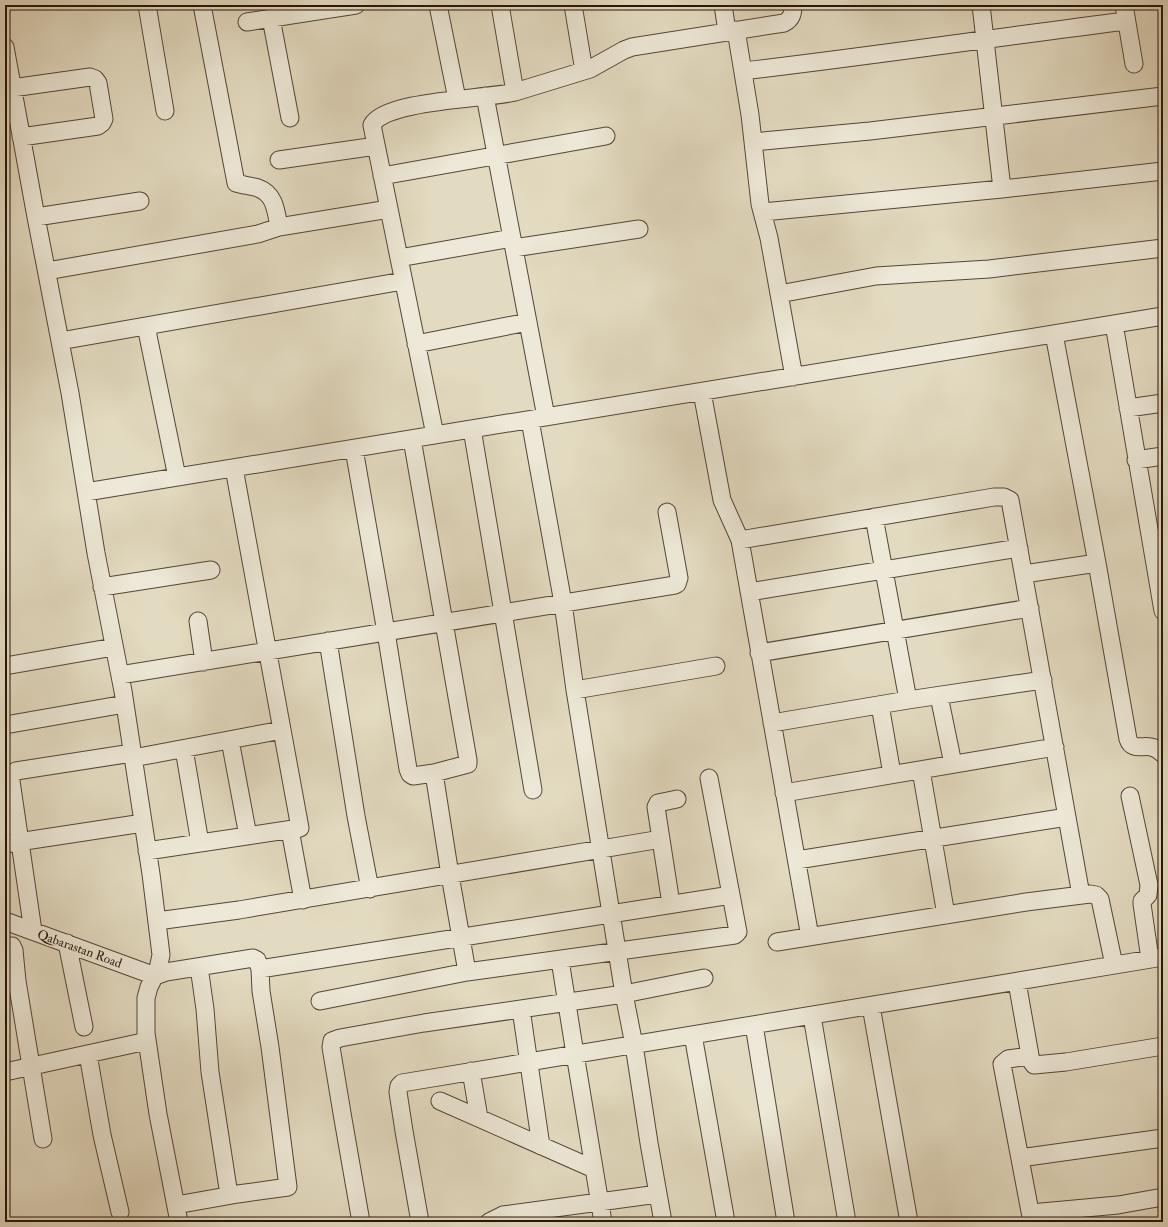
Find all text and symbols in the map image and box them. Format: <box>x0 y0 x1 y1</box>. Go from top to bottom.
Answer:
street label: Qabarastan Road <box>35 926 125 972</box>

